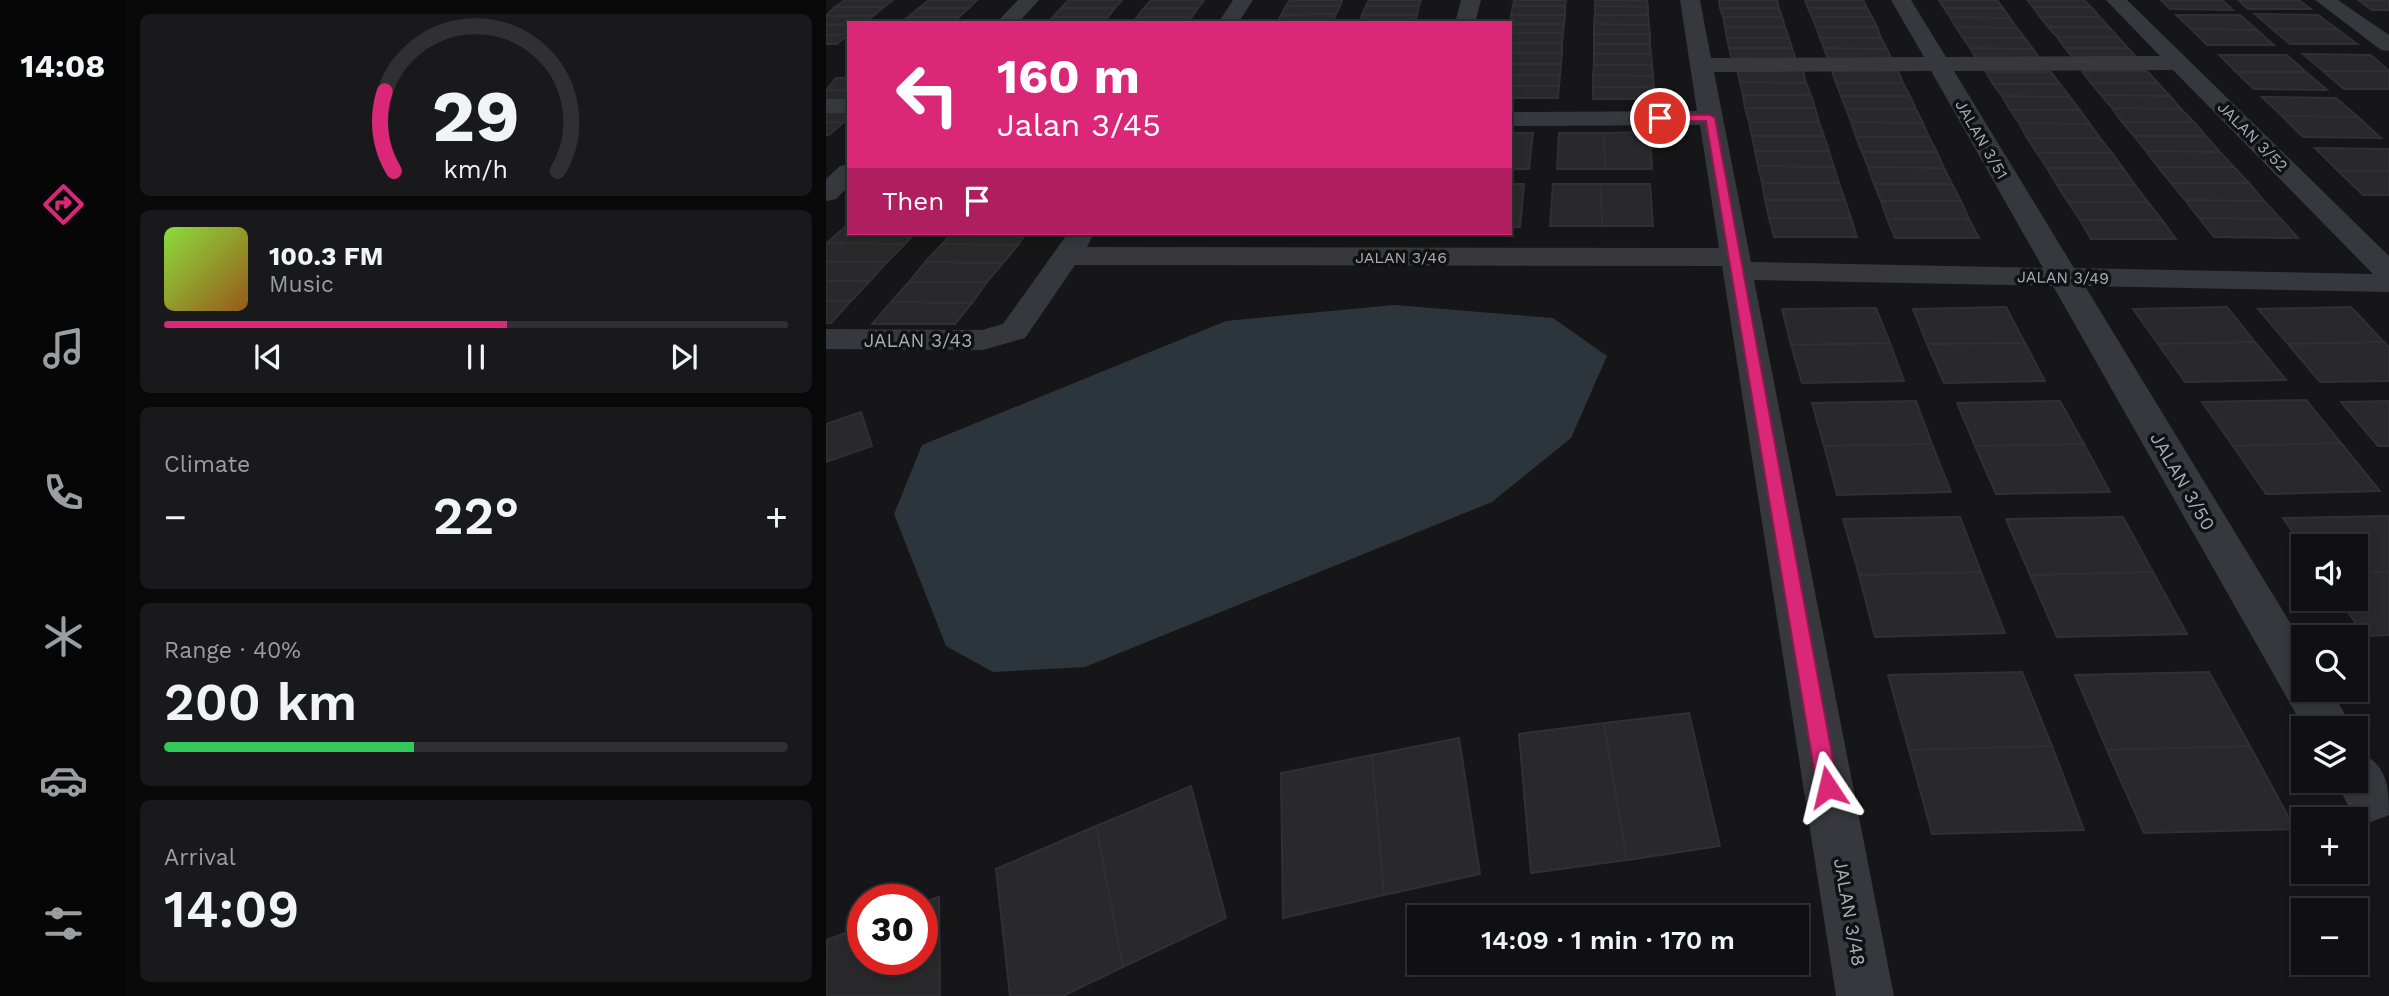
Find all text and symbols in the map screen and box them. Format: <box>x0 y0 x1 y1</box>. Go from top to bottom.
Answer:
text: 14:08 <box>21 47 105 85</box>
text: 160 m <box>997 47 1140 105</box>
icon: left <box>882 49 973 140</box>
text: 29 <box>432 74 520 160</box>
pin <box>1630 88 1690 148</box>
street label: JALAN 3/51 <box>1951 96 2012 182</box>
street label: JALAN 3/52 <box>2214 97 2292 175</box>
icon: arrive <box>1641 99 1679 137</box>
text: Jalan 3/45 <box>997 106 1161 144</box>
text: km/h <box>444 155 508 184</box>
icon: directions <box>39 180 88 229</box>
icon: arrive <box>958 182 996 220</box>
text: Then <box>882 186 944 216</box>
text: 100.3 FM <box>269 241 383 271</box>
street label: JALAN 3/46 <box>1355 248 1447 267</box>
street label: JALAN 3/49 <box>2017 267 2109 288</box>
text: Music <box>269 271 334 298</box>
icon: music <box>39 324 88 373</box>
street label: JALAN 3/43 <box>864 329 972 352</box>
icon: previous <box>249 338 287 376</box>
icon: pause <box>457 338 495 376</box>
icon: next <box>665 338 703 376</box>
street label: JALAN 3/50 <box>2145 428 2220 534</box>
text: Climate <box>164 451 250 478</box>
icon: phone <box>39 468 88 517</box>
text: 22° <box>433 486 519 547</box>
text: − <box>164 495 187 539</box>
text: + <box>765 495 788 539</box>
map controls <box>2291 534 2368 975</box>
button: sound <box>2291 534 2368 611</box>
icon: climate <box>39 612 88 661</box>
button: search <box>2291 625 2368 702</box>
text: Range · 40% <box>164 637 301 664</box>
text: 200 km <box>164 672 357 733</box>
button: layers <box>2291 716 2368 793</box>
position arrow <box>1791 750 1865 824</box>
icon: car <box>39 756 88 805</box>
button: + <box>2291 807 2368 884</box>
text: Arrival <box>164 844 236 871</box>
street label: JALAN 3/48 <box>1829 856 1870 968</box>
text: 14:09 <box>164 879 299 940</box>
speed limit sign: 30 <box>847 884 938 975</box>
button: − <box>2291 898 2368 975</box>
icon: filters <box>39 899 88 948</box>
text: 14:09 · 1 min · 170 m <box>1481 925 1735 955</box>

